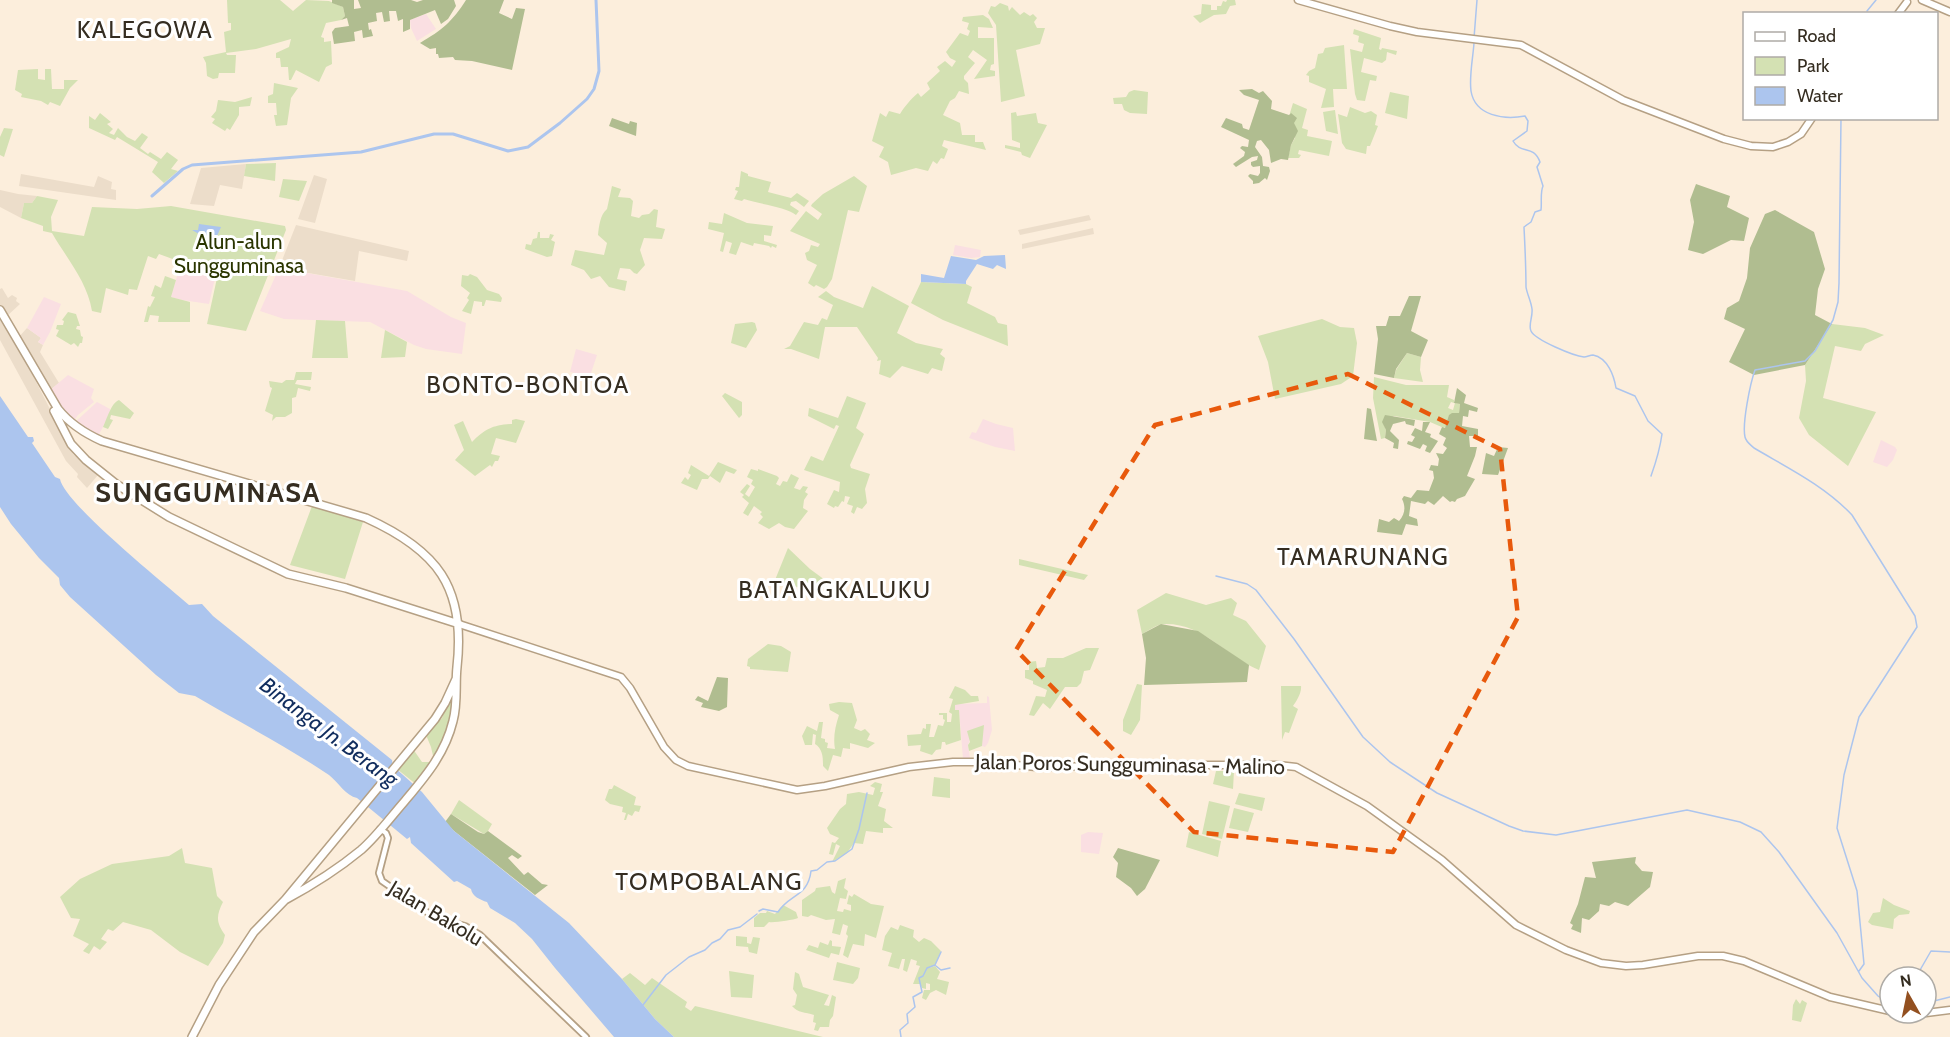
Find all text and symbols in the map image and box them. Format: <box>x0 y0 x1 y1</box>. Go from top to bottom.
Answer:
legend <box>1743 12 1938 120</box>
district label: KALEGOWA <box>77 15 213 44</box>
text: Road <box>1797 25 1836 47</box>
text: Park <box>1797 55 1830 77</box>
text: Water <box>1797 85 1843 107</box>
park label: Alun-alun Sungguminasa <box>174 229 304 278</box>
district label: BONTO-BONTOA <box>426 370 630 399</box>
district label: SUNGGUMINASA <box>95 476 321 509</box>
district label: TAMARUNANG <box>1277 542 1449 571</box>
district label: BATANGKALUKU <box>738 575 932 604</box>
water label: Binanga Jn. Berang <box>255 671 404 793</box>
street label: Jalan Poros Sungguminasa - Malino <box>974 749 1285 779</box>
district label: TOMPOBALANG <box>615 867 803 896</box>
street label: Jalan Bakolu <box>383 875 488 951</box>
north arrow <box>1878 965 1938 1025</box>
text: N <box>1899 970 1913 991</box>

